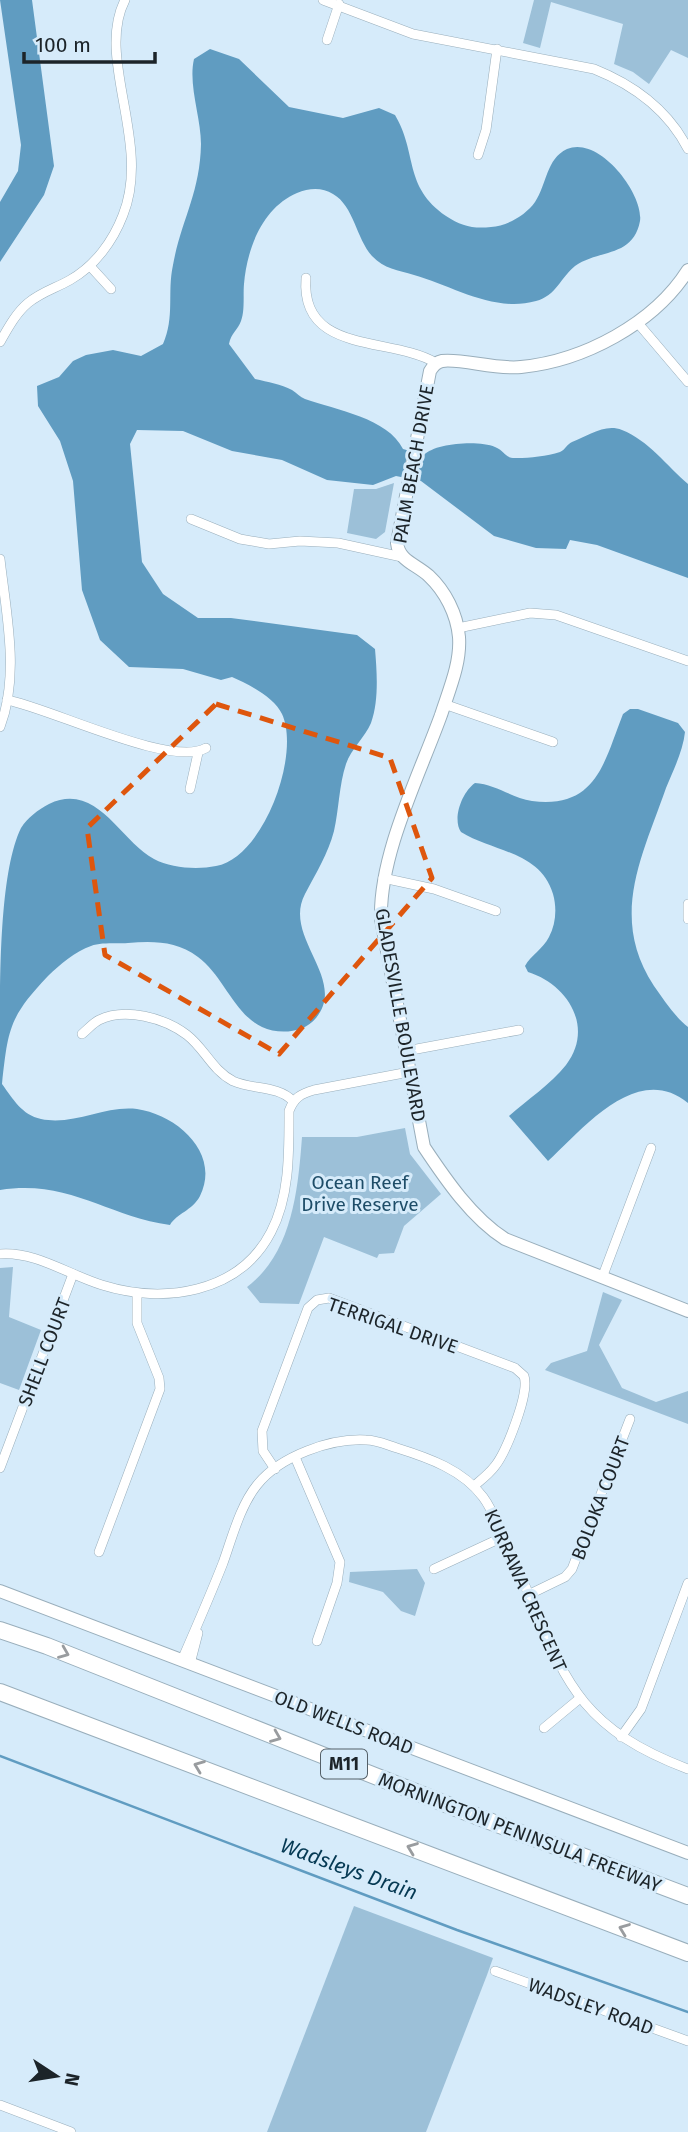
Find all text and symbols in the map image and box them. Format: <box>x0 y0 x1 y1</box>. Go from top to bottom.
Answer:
scale bar <box>24 21 156 65</box>
text: 100 m <box>35 32 91 58</box>
street label: PALM BEACH DRIVE <box>388 383 439 545</box>
street label: GLADESVILLE BOULEVARD <box>370 906 431 1124</box>
park label: Ocean Reef Drive Reserve <box>301 1171 419 1216</box>
street label: TERRIGAL DRIVE <box>325 1292 461 1358</box>
street label: SHELL COURT <box>13 1295 76 1410</box>
street label: BOLOKA COURT <box>566 1433 635 1563</box>
street label: KURRAWA CRESCENT <box>479 1505 572 1675</box>
one-way arrow <box>58 1644 70 1658</box>
street label: OLD WELLS ROAD <box>271 1685 417 1760</box>
one-way arrow <box>269 1728 281 1742</box>
road number: M11 <box>321 1750 367 1778</box>
one-way arrow <box>194 1761 206 1775</box>
street label: MORNINGTON PENINSULA FREEWAY <box>375 1768 665 1897</box>
water label: Wadsleys Drain <box>277 1832 421 1906</box>
one-way arrow <box>406 1842 418 1856</box>
one-way arrow <box>619 1924 631 1938</box>
street label: WADSLEY ROAD <box>525 1973 657 2040</box>
north arrow <box>21 2041 91 2111</box>
text: N <box>60 2071 85 2088</box>

